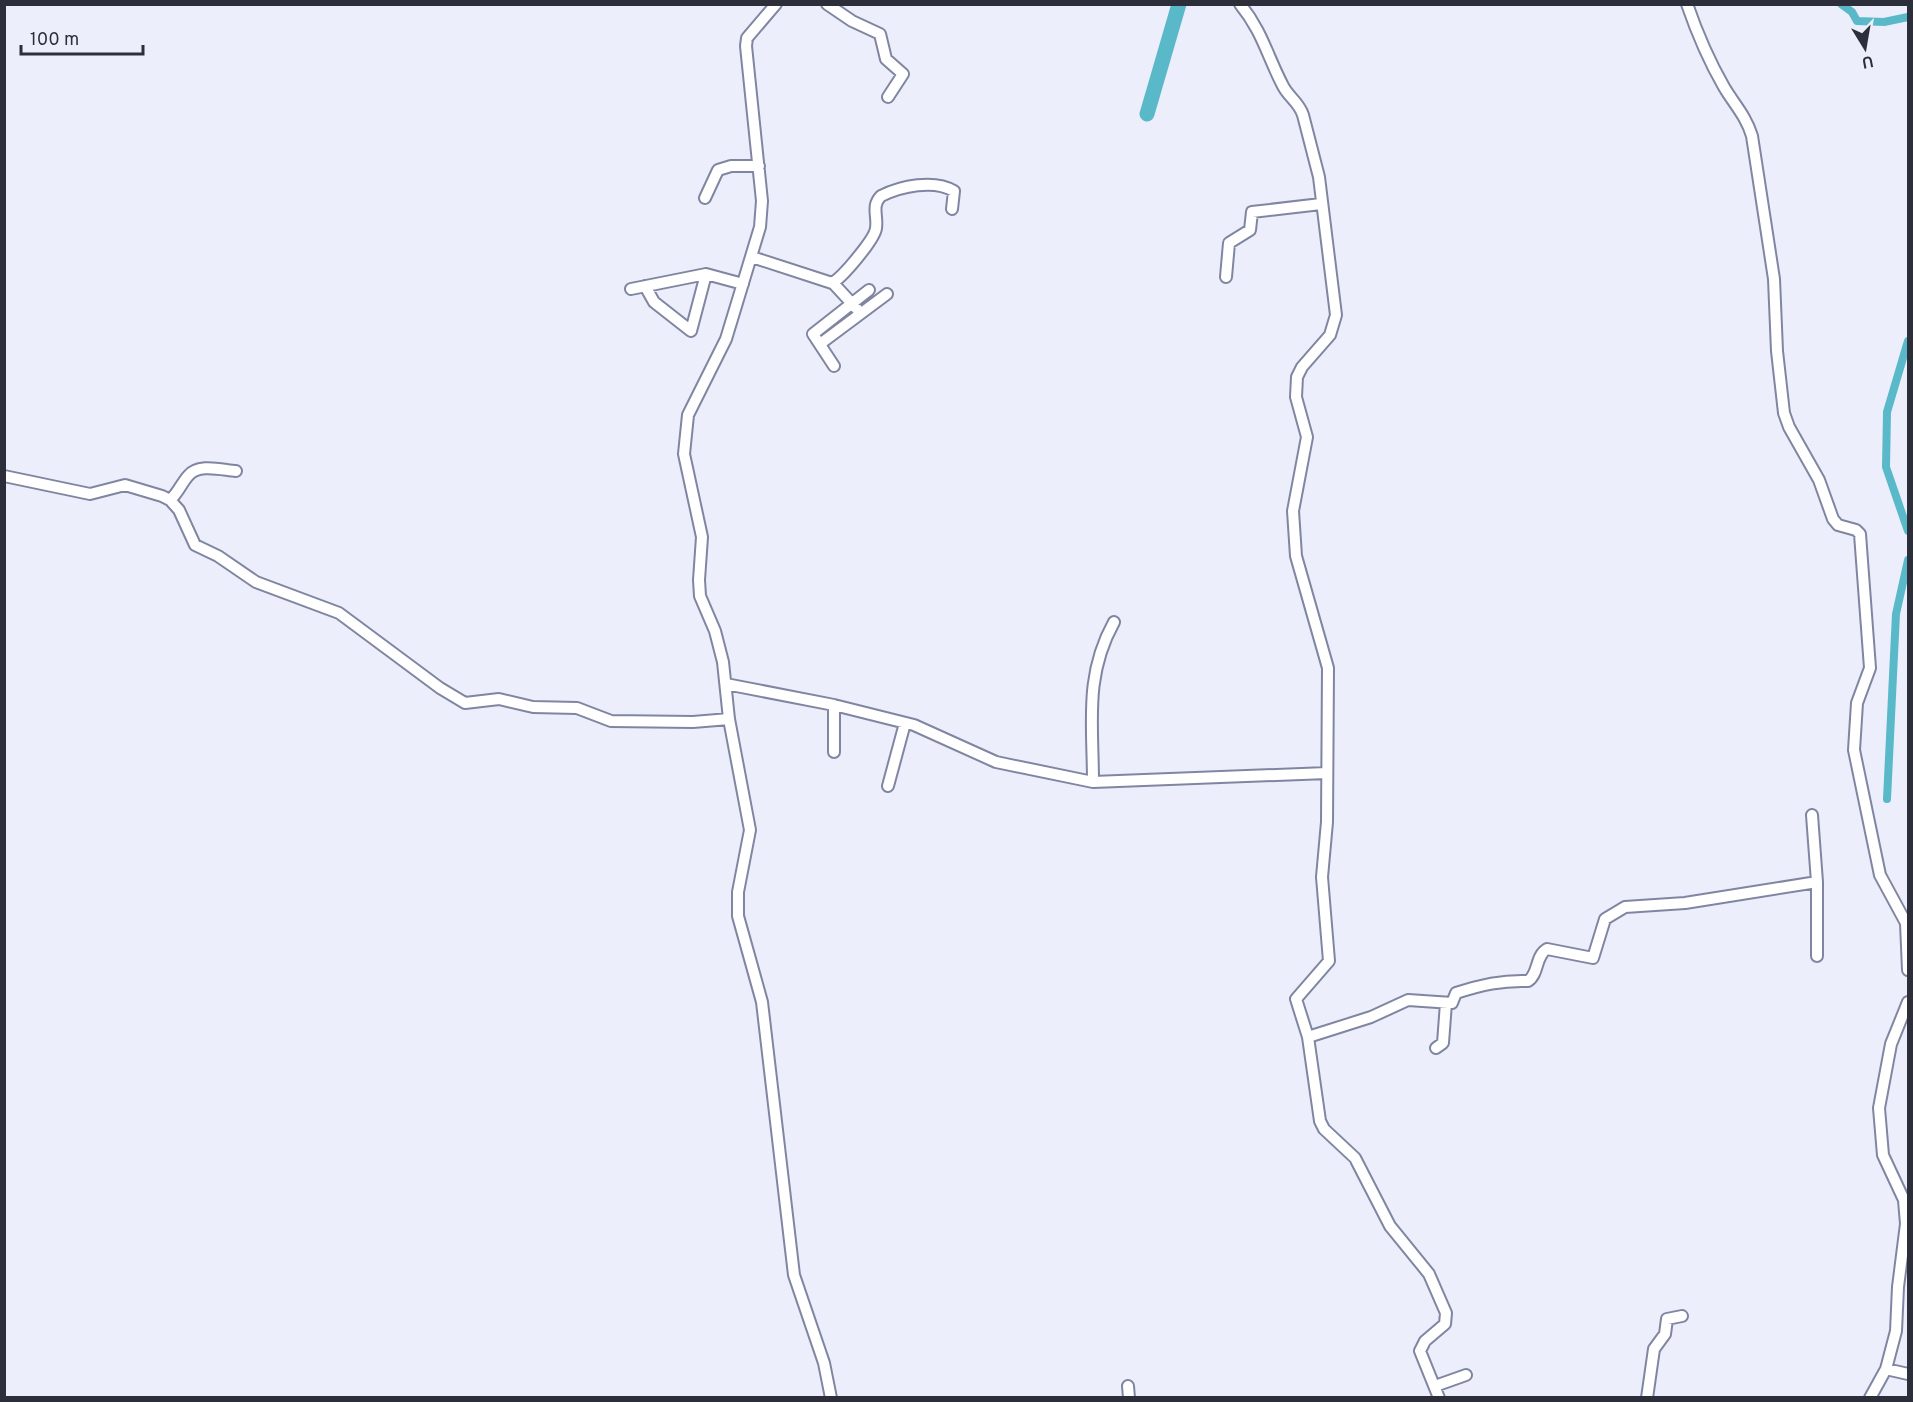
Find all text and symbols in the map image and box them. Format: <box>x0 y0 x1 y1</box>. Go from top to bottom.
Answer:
scale bar <box>21 18 142 56</box>
north arrow <box>1835 18 1895 78</box>
text: 100 m <box>30 29 79 52</box>
text: U <box>1860 50 1875 72</box>

